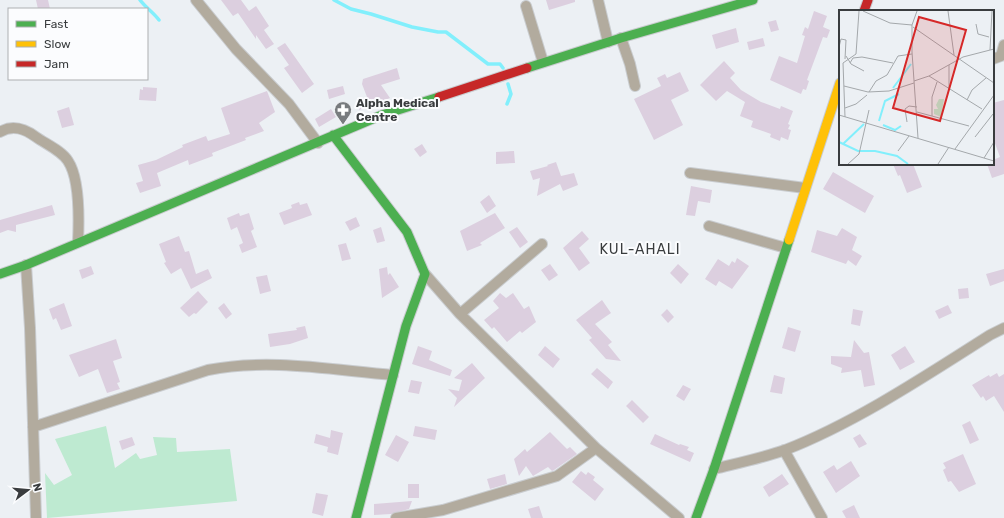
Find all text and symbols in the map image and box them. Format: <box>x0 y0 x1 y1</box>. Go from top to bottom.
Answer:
legend <box>8 8 148 80</box>
inset map <box>839 10 994 165</box>
text: Fast <box>44 17 68 31</box>
text: Slow <box>44 37 71 51</box>
text: Jam <box>44 57 69 71</box>
place label: Alpha Medical Centre <box>356 96 439 124</box>
pharmacy icon: Alpha Medical Centre <box>333 100 353 125</box>
district label: KUL-AHALI <box>599 241 681 258</box>
north arrow <box>8 470 48 510</box>
text: N <box>30 482 44 493</box>

